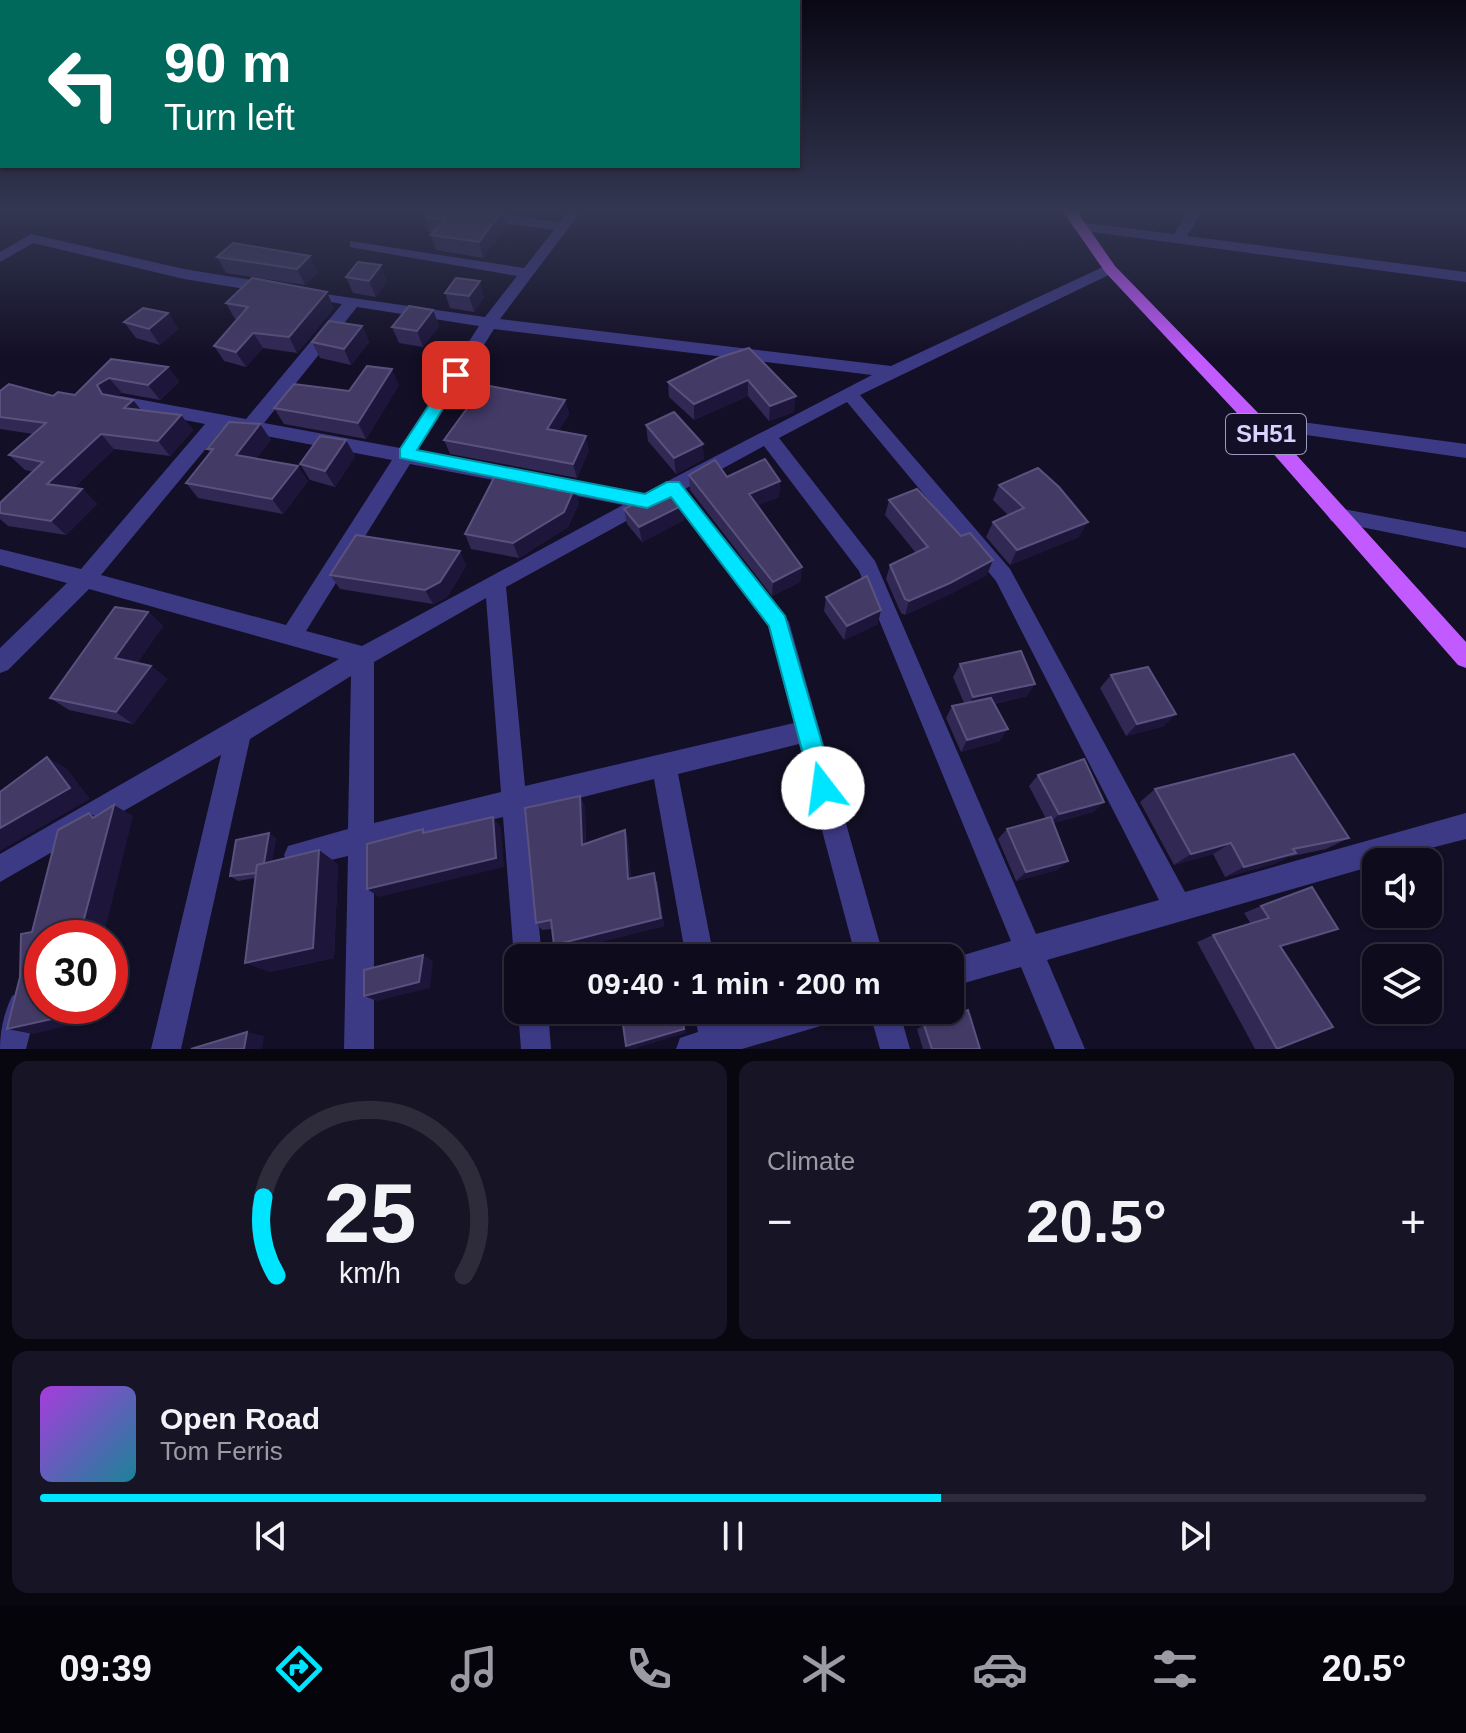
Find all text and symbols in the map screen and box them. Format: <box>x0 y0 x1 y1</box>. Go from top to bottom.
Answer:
text: 90 m <box>164 31 292 94</box>
icon: left <box>32 32 136 136</box>
text: Turn left <box>164 97 295 138</box>
pin <box>422 341 490 409</box>
icon: arrive <box>434 353 478 397</box>
road number: SH51 <box>1226 414 1306 454</box>
position arrow <box>781 746 865 830</box>
map controls <box>1362 848 1442 1024</box>
button: sound <box>1362 848 1442 928</box>
speed limit sign: 30 <box>24 920 128 1024</box>
button: layers <box>1362 944 1442 1024</box>
text: 09:40 · 1 min · 200 m <box>587 967 881 1000</box>
text: Climate <box>767 1146 855 1176</box>
text: 25 <box>323 1167 416 1260</box>
text: 20.5° <box>1026 1188 1167 1255</box>
text: − <box>767 1197 793 1246</box>
text: + <box>1400 1197 1426 1246</box>
text: km/h <box>339 1257 400 1289</box>
text: Open Road <box>160 1402 320 1435</box>
text: Tom Ferris <box>160 1436 283 1466</box>
icon: previous <box>249 1514 293 1558</box>
icon: pause <box>711 1514 755 1558</box>
icon: next <box>1173 1514 1217 1558</box>
icon: directions <box>271 1641 327 1697</box>
icon: music <box>446 1641 502 1697</box>
icon: phone <box>621 1641 677 1697</box>
icon: climate <box>796 1641 852 1697</box>
icon: car <box>972 1641 1028 1697</box>
icon: filters <box>1147 1641 1203 1697</box>
text: 09:39 <box>60 1648 152 1689</box>
text: 20.5° <box>1322 1648 1406 1689</box>

